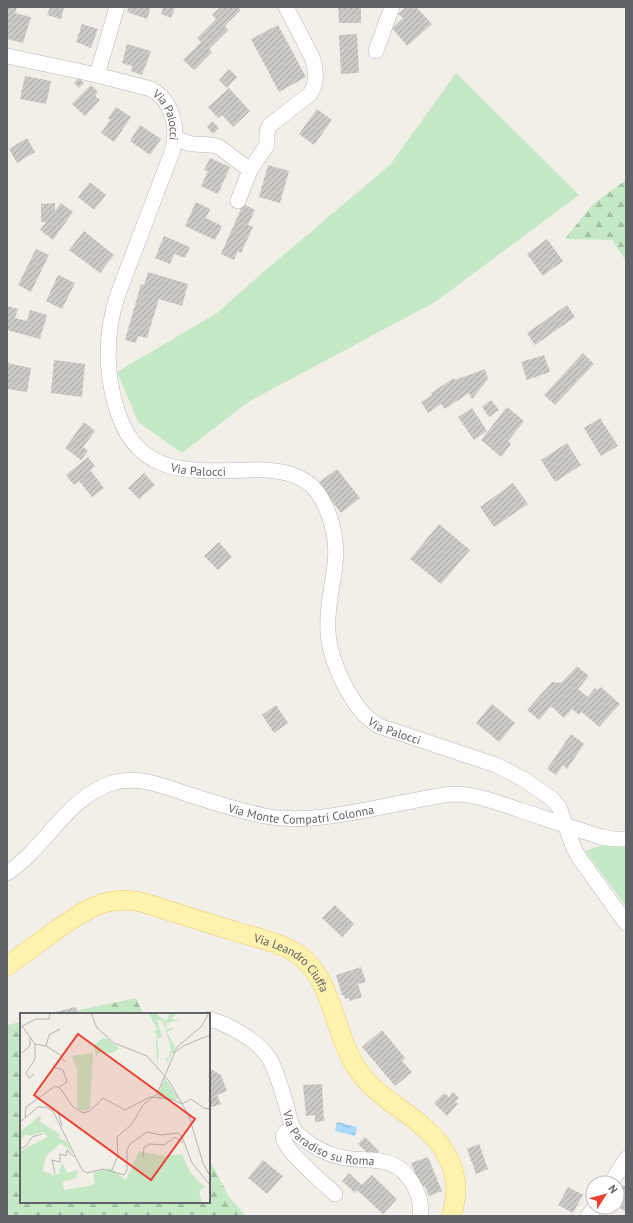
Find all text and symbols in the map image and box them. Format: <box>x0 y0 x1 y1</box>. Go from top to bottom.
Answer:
street label: Via Palocci <box>150 85 182 141</box>
street label: Via Palocci <box>168 459 226 478</box>
street label: Via Palocci <box>364 713 423 747</box>
street label: Via Monte Compatri Colonna <box>226 800 375 826</box>
street label: Via Leandro Ciuffa <box>251 929 332 994</box>
inset map <box>20 1013 210 1203</box>
street label: Via Paradiso su Roma <box>280 1108 375 1168</box>
north arrow <box>585 1175 625 1215</box>
text: N <box>605 1182 621 1196</box>

